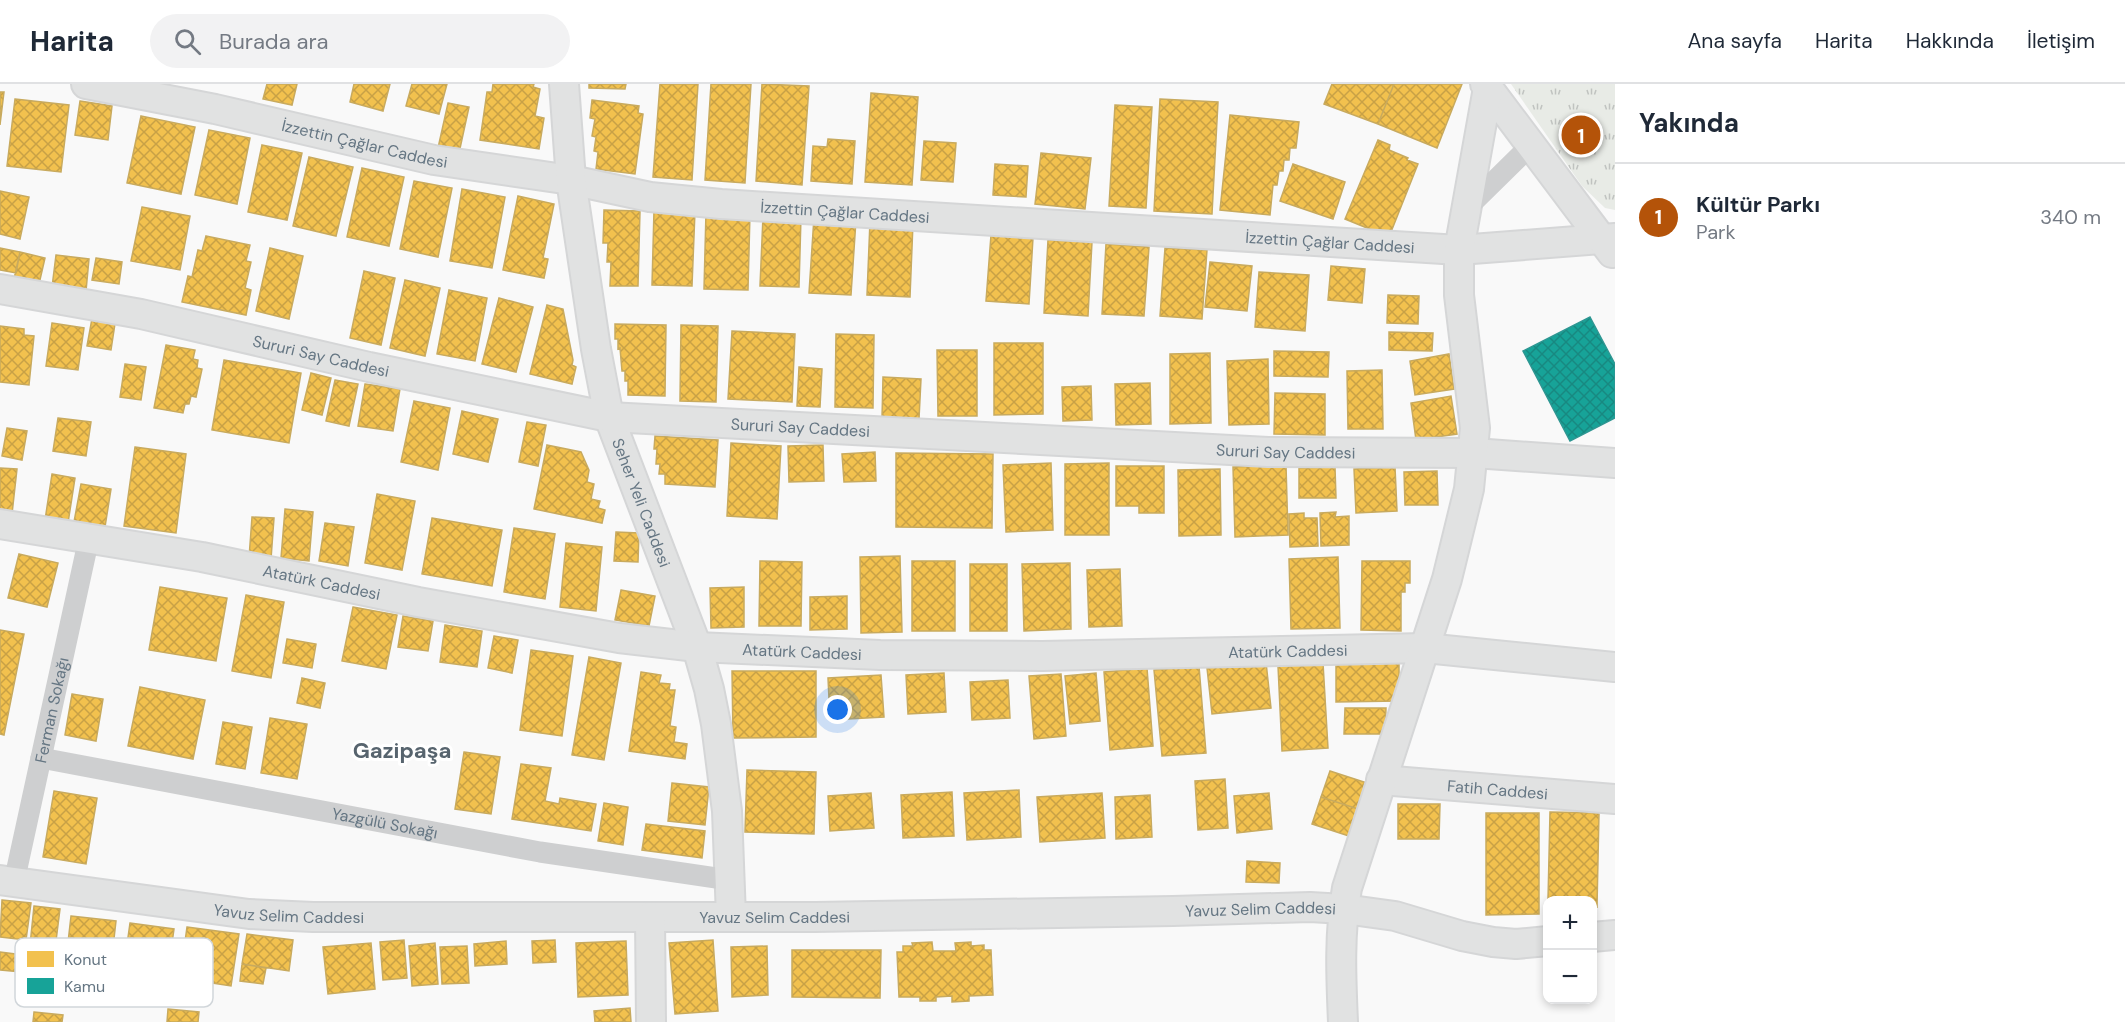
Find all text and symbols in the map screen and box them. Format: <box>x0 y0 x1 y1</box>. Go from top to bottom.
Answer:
search box <box>150 14 570 68</box>
text: Harita <box>30 23 114 60</box>
icon: search <box>171 25 204 58</box>
text: Burada ara <box>219 27 329 56</box>
text: Ana sayfa <box>1687 27 1782 55</box>
text: Harita <box>1815 27 1873 55</box>
text: Hakkında <box>1906 27 1994 55</box>
text: İletişim <box>2027 27 2095 55</box>
text: Yakında <box>1639 106 1739 140</box>
pin: 1 <box>1562 112 1600 158</box>
street label: İzzettin Çağlar Caddesi <box>280 115 449 173</box>
text: Kültür Parkı <box>1696 190 1820 219</box>
street label: İzzettin Çağlar Caddesi <box>760 196 930 228</box>
text: 1 <box>1655 204 1662 230</box>
text: 340 m <box>2040 204 2101 230</box>
text: Park <box>1696 219 1736 245</box>
street label: İzzettin Çağlar Caddesi <box>1245 227 1415 258</box>
street label: Sururi Say Caddesi <box>251 330 391 382</box>
street label: Sururi Say Caddesi <box>730 413 870 442</box>
street label: Seher Yeli Caddesi <box>607 435 675 570</box>
street label: Sururi Say Caddesi <box>1216 439 1355 463</box>
street label: Atatürk Caddesi <box>261 560 382 605</box>
street label: Atatürk Caddesi <box>742 639 862 665</box>
street label: Atatürk Caddesi <box>1228 640 1348 663</box>
street label: Ferman Sokağı <box>30 655 74 765</box>
your location <box>823 695 852 724</box>
district label: Gazipaşa <box>353 736 451 765</box>
street label: Fatih Caddesi <box>1446 775 1549 805</box>
street label: Yazgülü Sokağı <box>330 803 440 844</box>
map controls <box>1543 896 1597 1004</box>
button: + <box>1543 896 1597 950</box>
street label: Yavuz Selim Caddesi <box>1185 897 1336 922</box>
street label: Yavuz Selim Caddesi <box>212 899 364 928</box>
street label: Yavuz Selim Caddesi <box>699 906 850 928</box>
legend <box>15 938 213 1007</box>
text: Konut <box>64 949 107 970</box>
button: − <box>1543 950 1597 1004</box>
text: Kamu <box>64 976 105 997</box>

